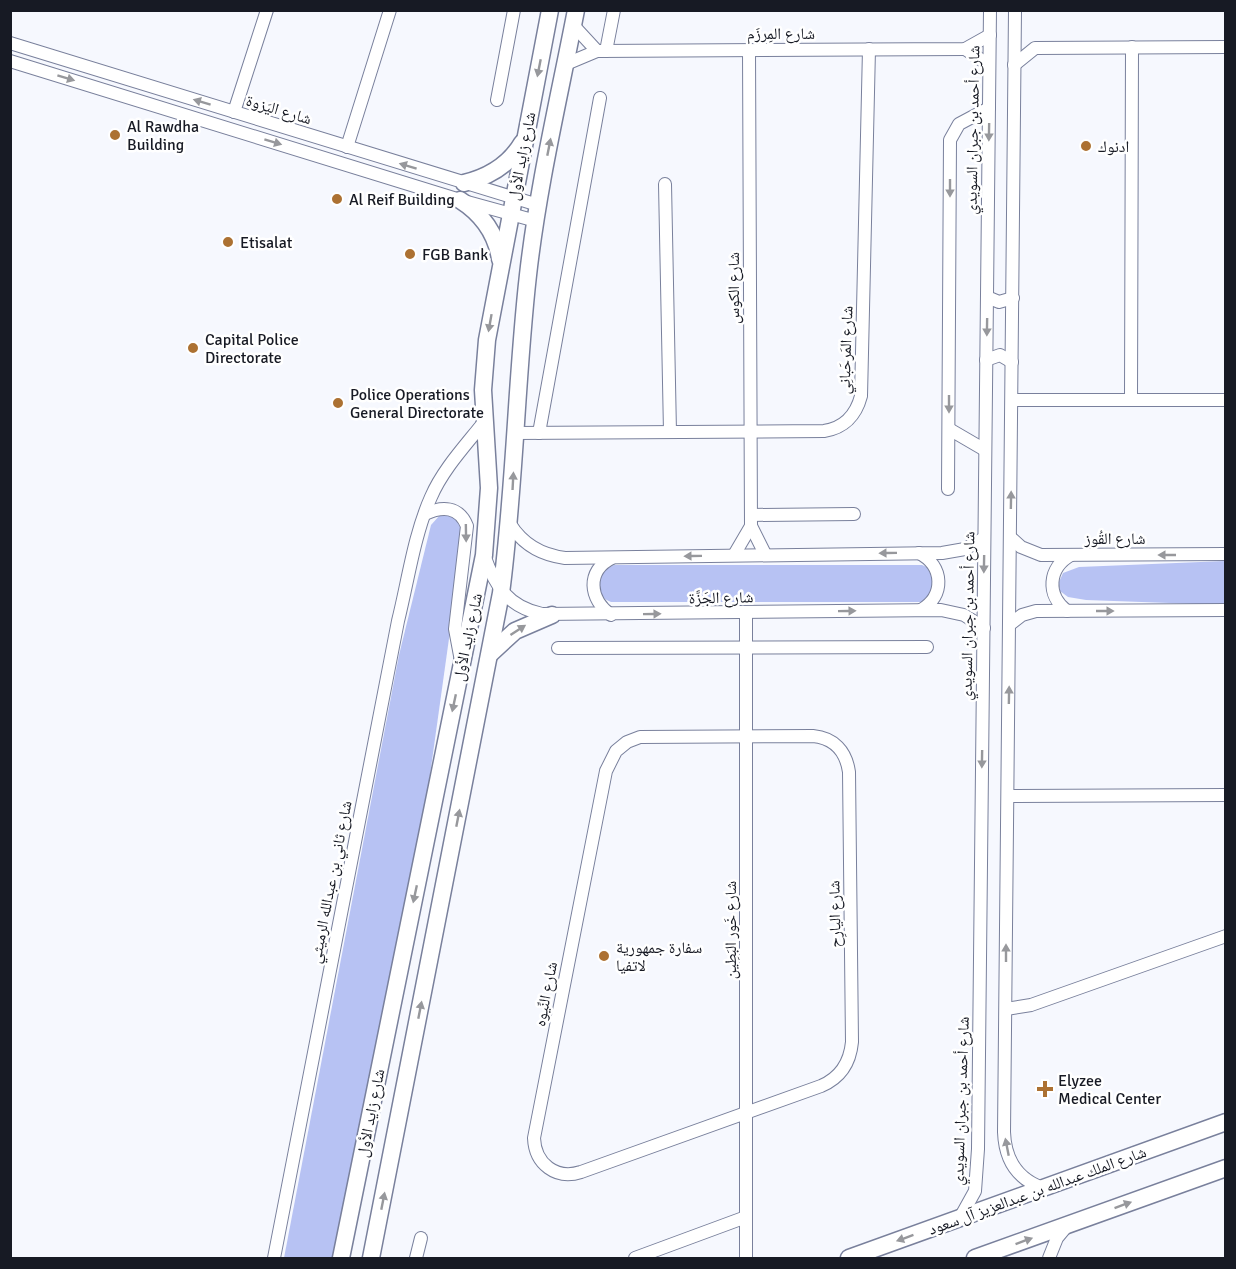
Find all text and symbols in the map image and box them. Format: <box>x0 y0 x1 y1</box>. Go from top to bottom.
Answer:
street label: شارع المِرزَم <box>747 24 815 44</box>
street label: شارع أحمد بن جبران السويدي <box>962 45 987 215</box>
one-way arrow <box>534 59 543 78</box>
one-way arrow <box>57 74 75 83</box>
street label: شارع اليَزوة <box>244 91 314 129</box>
one-way arrow <box>193 97 211 106</box>
street label: شارع زايد الأول <box>504 110 540 202</box>
place label: Al Rawdha Building <box>127 117 199 155</box>
one-way arrow <box>984 122 994 141</box>
marker: Al Rawdha Building <box>108 128 122 142</box>
place label: ادنوك <box>1098 137 1129 157</box>
one-way arrow <box>264 138 282 147</box>
one-way arrow <box>545 138 554 157</box>
marker: ادنوك <box>1079 139 1093 153</box>
one-way arrow <box>399 161 417 170</box>
one-way arrow <box>945 178 955 197</box>
place label: Al Reif Building <box>349 190 455 210</box>
marker: Al Reif Building <box>330 192 344 206</box>
place label: Etisalat <box>240 233 293 253</box>
marker: Etisalat <box>221 235 235 249</box>
place label: FGB Bank <box>422 245 488 265</box>
marker: FGB Bank <box>403 247 417 261</box>
street label: شارع الكوس <box>724 252 744 324</box>
street label: شارع المَرحَبانِي <box>834 305 860 395</box>
one-way arrow <box>485 314 494 333</box>
one-way arrow <box>982 317 992 336</box>
place label: Capital Police Directorate <box>205 330 299 368</box>
marker: Capital Police Directorate <box>186 341 200 355</box>
place label: Police Operations General Directorate <box>350 385 484 423</box>
one-way arrow <box>944 394 954 413</box>
marker: Police Operations General Directorate <box>331 396 345 410</box>
one-way arrow <box>508 472 517 491</box>
one-way arrow <box>1006 490 1016 509</box>
one-way arrow <box>461 524 471 543</box>
street label: شارع القُوز <box>1084 529 1146 549</box>
street label: شارع أحمد بن جبران السويدي <box>957 531 982 701</box>
one-way arrow <box>878 548 897 558</box>
one-way arrow <box>1158 550 1177 560</box>
one-way arrow <box>683 551 702 560</box>
one-way arrow <box>979 554 989 573</box>
street label: شارع الجَزَّة <box>688 587 754 609</box>
street label: شارع زايد الأول <box>449 591 487 683</box>
one-way arrow <box>838 606 857 616</box>
one-way arrow <box>1096 606 1115 616</box>
one-way arrow <box>643 609 662 619</box>
one-way arrow <box>510 625 526 636</box>
one-way arrow <box>1004 685 1014 704</box>
one-way arrow <box>449 694 458 713</box>
one-way arrow <box>977 749 987 768</box>
street label: شارع ثاني بن عبدالله الرميثي <box>305 799 359 966</box>
one-way arrow <box>454 809 463 828</box>
street label: شارع اليارِح <box>824 880 847 948</box>
street label: شارع خَور البَطِين <box>721 881 741 979</box>
one-way arrow <box>410 885 419 904</box>
place label: سفارة جمهورية لاتفيا <box>616 938 702 976</box>
one-way arrow <box>1001 943 1011 962</box>
marker: سفارة جمهورية لاتفيا <box>597 949 611 963</box>
street label: شارع النِّيوه <box>530 960 562 1028</box>
one-way arrow <box>416 1000 425 1019</box>
street label: شارع أحمد بن جبران السويدي <box>948 1016 976 1186</box>
street label: شارع زايد الأول <box>353 1067 389 1159</box>
place label: Elyzee Medical Center <box>1058 1071 1161 1109</box>
marker: Elyzee Medical Center <box>1036 1080 1054 1098</box>
one-way arrow <box>1002 1138 1011 1157</box>
street label: شارع الملك عبدالله بن عبدالعزيز آل سعود <box>926 1142 1149 1240</box>
one-way arrow <box>379 1191 388 1210</box>
one-way arrow <box>1114 1200 1132 1210</box>
one-way arrow <box>896 1234 914 1243</box>
one-way arrow <box>1015 1236 1033 1246</box>

